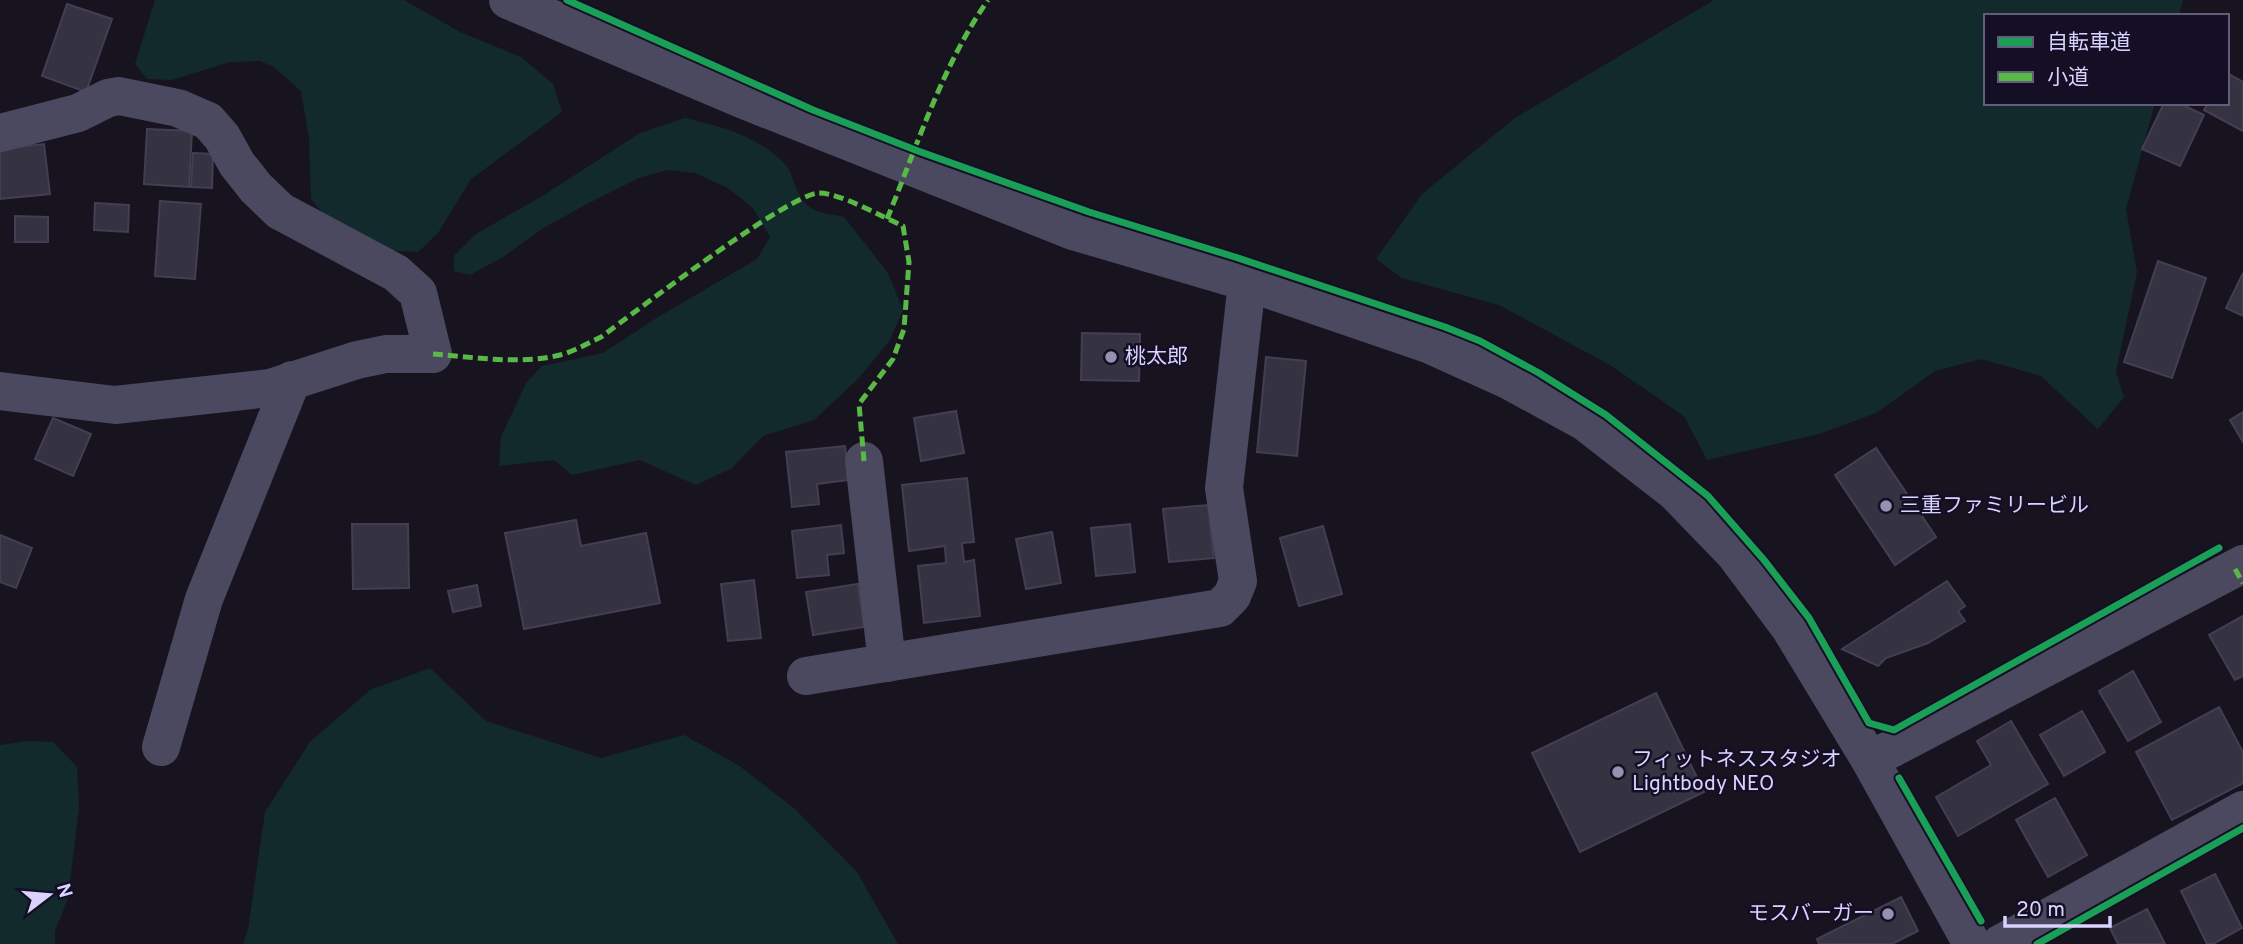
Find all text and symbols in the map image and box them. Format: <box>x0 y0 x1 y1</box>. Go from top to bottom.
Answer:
legend <box>1984 14 2229 105</box>
text: 自転車道 <box>2047 30 2131 57</box>
text: 小道 <box>2047 65 2089 92</box>
place label: 桃太郎 <box>1125 344 1188 371</box>
marker: 桃太郎 <box>1103 349 1119 365</box>
place label: 三重ファミリービル <box>1900 493 2089 520</box>
marker: 三重ファミリービル <box>1878 498 1894 514</box>
place label: フィットネススタジオ Lightbody NEO <box>1632 747 1842 798</box>
marker: フィットネススタジオ Lightbody NEO <box>1610 764 1626 780</box>
north arrow <box>14 860 84 930</box>
text: N <box>50 881 77 901</box>
scale bar <box>2005 884 2110 928</box>
text: 20 m <box>2016 897 2065 924</box>
place label: モスバーガー <box>1748 901 1874 928</box>
marker: モスバーガー <box>1880 906 1896 922</box>

